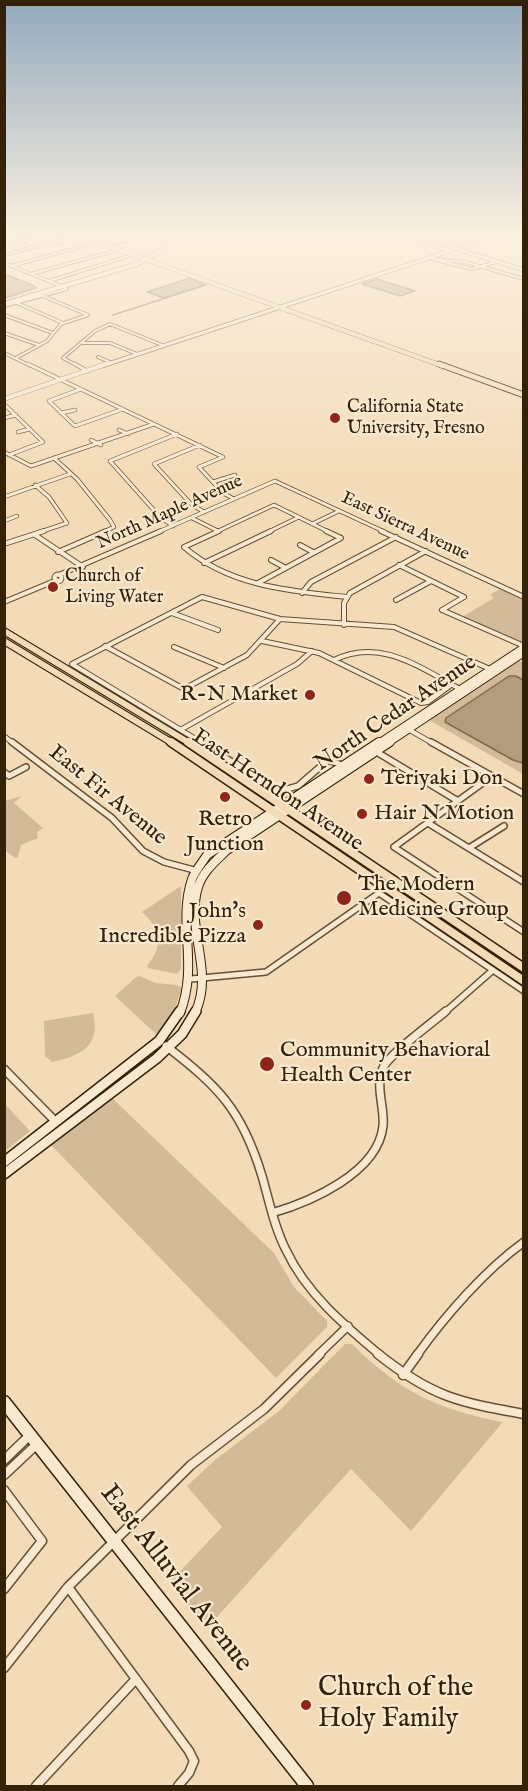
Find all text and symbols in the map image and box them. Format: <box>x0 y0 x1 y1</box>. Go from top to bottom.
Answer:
place label: California State University, Fresno <box>347 397 485 440</box>
marker: California State University, Fresno <box>328 411 342 425</box>
street label: North Maple Avenue <box>94 471 246 555</box>
street label: East Sierra Avenue <box>338 488 472 566</box>
place label: Church of Living Water <box>65 566 163 608</box>
marker: Church of Living Water <box>46 580 60 594</box>
street label: North Cedar Avenue <box>310 650 482 778</box>
place label: R-N Market <box>180 682 298 708</box>
marker: R-N Market <box>303 688 317 702</box>
street label: East Herndon Avenue <box>186 724 368 858</box>
street label: East Fir Avenue <box>42 740 172 852</box>
place label: Teriyaki Don <box>381 766 503 792</box>
marker: Teriyaki Don <box>362 772 376 786</box>
marker: Retro Junction <box>218 790 232 804</box>
place label: Hair N Motion <box>374 801 514 827</box>
place label: Retro Junction <box>186 807 264 858</box>
marker: Hair N Motion <box>355 807 369 821</box>
place label: The Modern Medicine Group <box>358 872 509 924</box>
marker: The Modern Medicine Group <box>335 889 353 907</box>
place label: John's Incredible Pizza <box>99 899 246 950</box>
marker: John's Incredible Pizza <box>251 918 265 932</box>
place label: Community Behavioral Health Center <box>280 1038 490 1090</box>
marker: Community Behavioral Health Center <box>258 1055 276 1073</box>
street label: East Alluvial Avenue <box>92 1479 258 1679</box>
place label: Church of the Holy Family <box>318 1673 473 1736</box>
marker: Church of the Holy Family <box>299 1698 313 1712</box>

